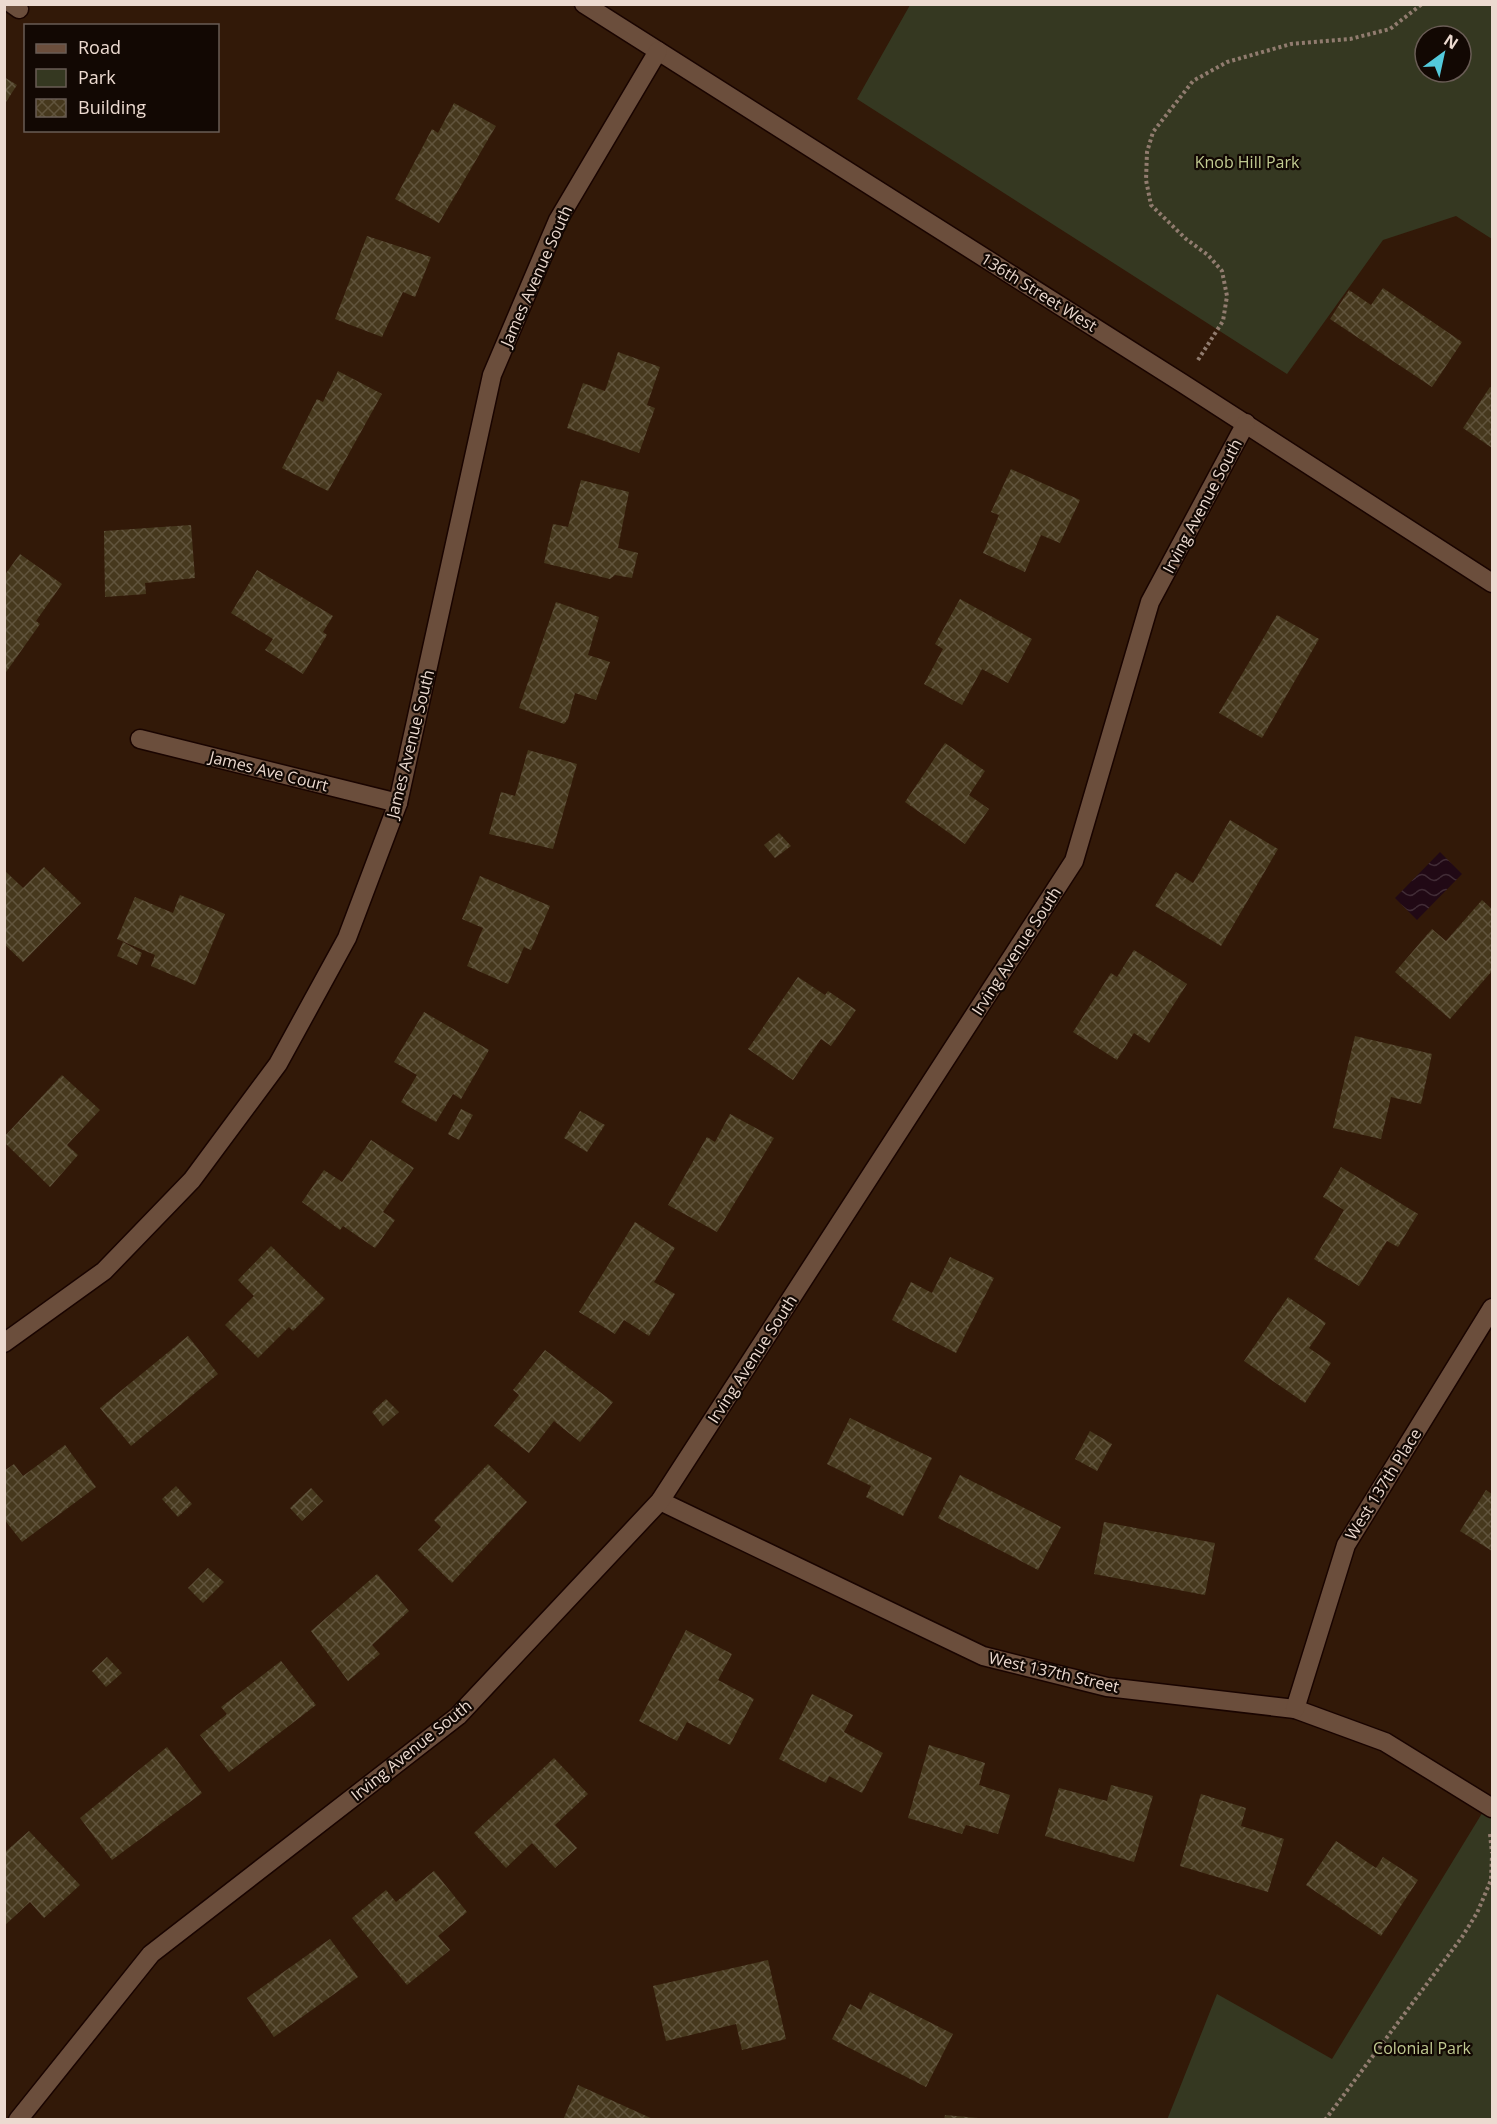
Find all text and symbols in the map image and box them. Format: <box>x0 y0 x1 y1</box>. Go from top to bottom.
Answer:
legend <box>24 24 219 132</box>
north arrow <box>1413 24 1473 84</box>
text: N <box>1440 29 1463 54</box>
text: Road <box>78 35 121 59</box>
text: Park <box>78 65 116 89</box>
text: Building <box>78 95 146 119</box>
park label: Knob Hill Park <box>1195 151 1300 173</box>
street label: James Avenue South <box>494 202 577 352</box>
street label: 136th Street West <box>977 247 1101 337</box>
street label: Irving Avenue South <box>1157 435 1247 577</box>
street label: James Avenue South <box>380 667 439 823</box>
street label: James Ave Court <box>205 745 331 796</box>
street label: Irving Avenue South <box>966 882 1066 1020</box>
street label: Irving Avenue South <box>702 1290 802 1428</box>
street label: West 137th Place <box>1340 1424 1426 1544</box>
street label: West 137th Street <box>987 1646 1122 1698</box>
street label: Irving Avenue South <box>346 1694 476 1806</box>
park label: Colonial Park <box>1373 2037 1471 2059</box>

